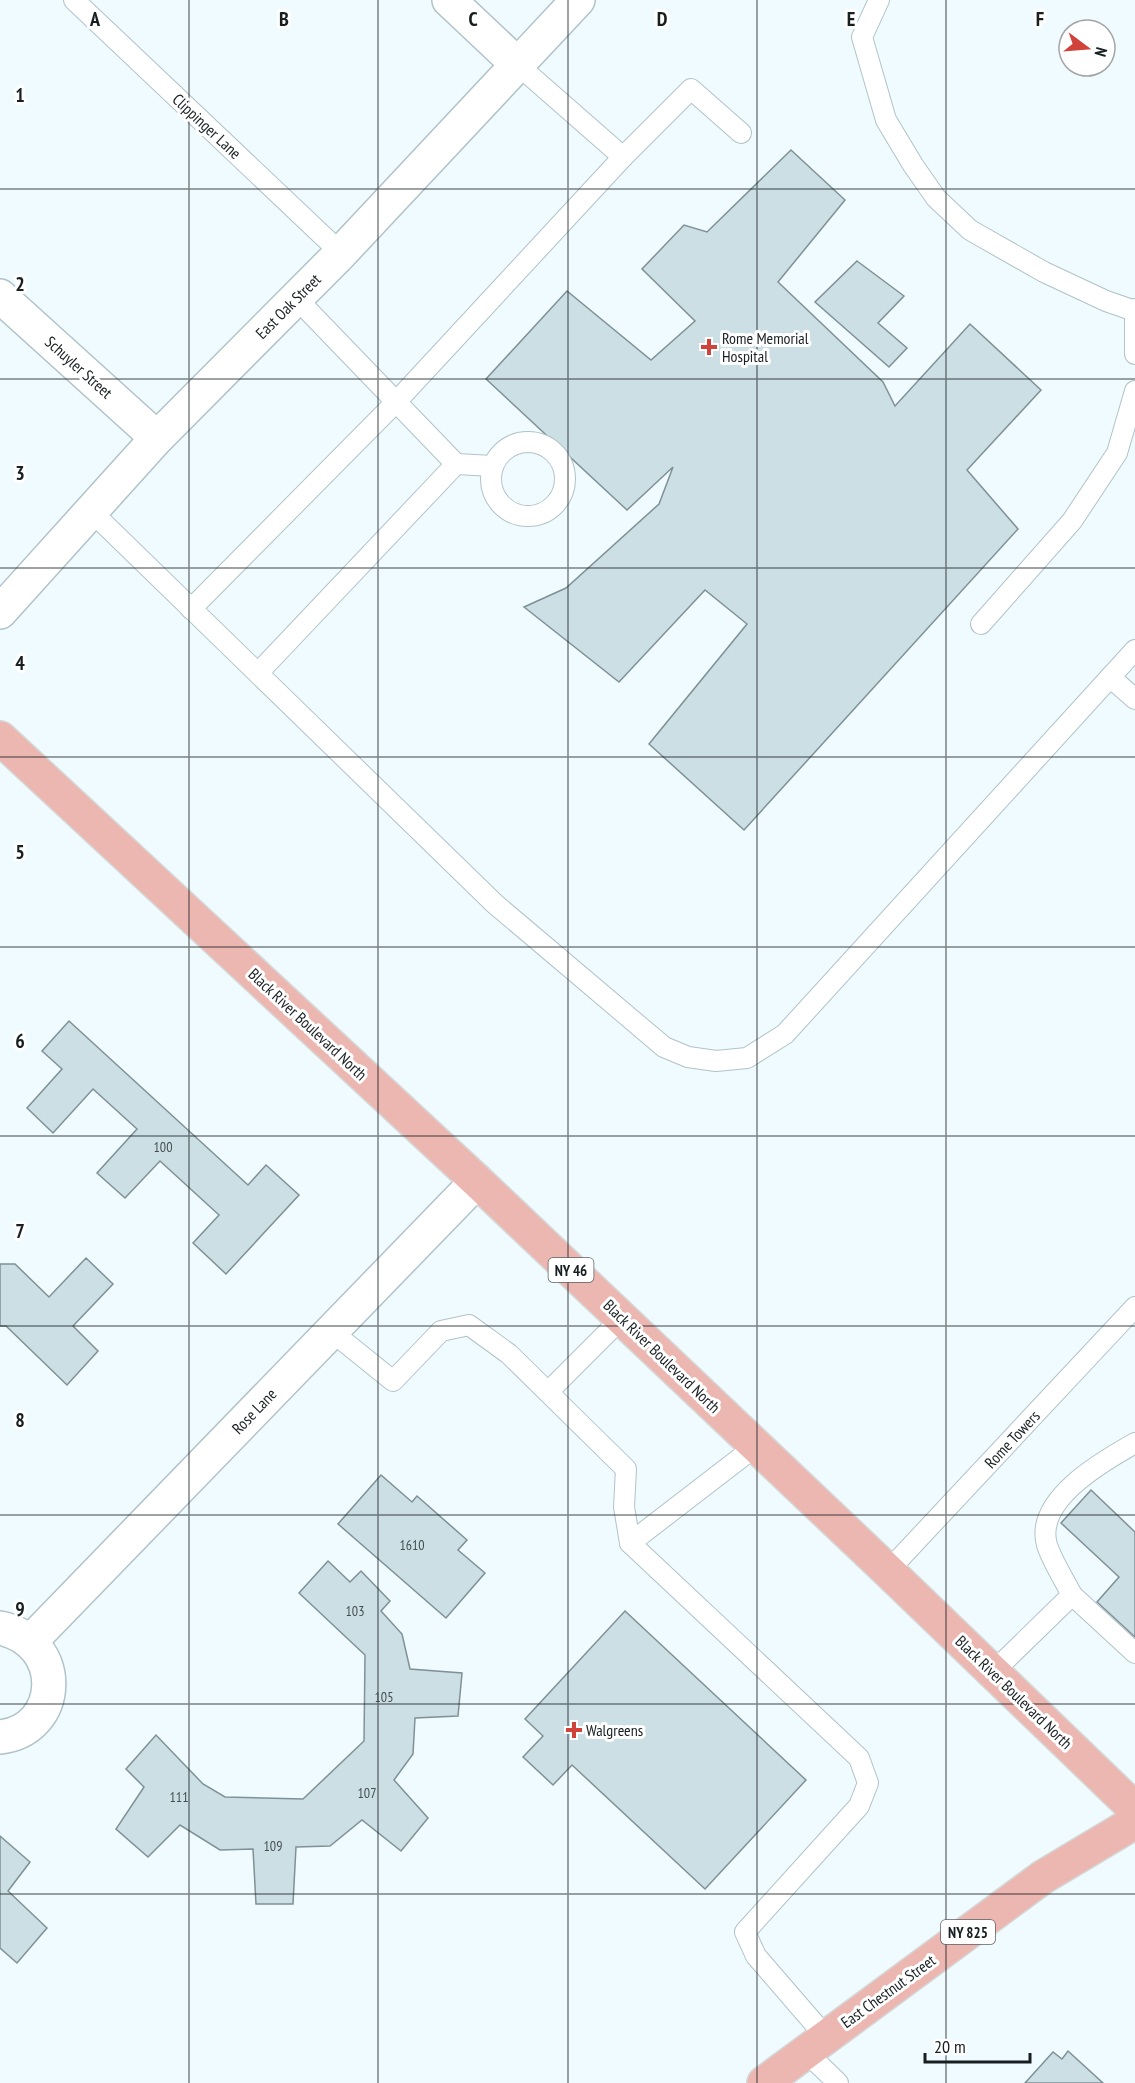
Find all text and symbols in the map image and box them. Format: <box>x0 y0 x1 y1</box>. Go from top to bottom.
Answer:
text: A <box>89 6 101 32</box>
text: B <box>279 6 289 32</box>
text: C <box>468 6 478 32</box>
text: D <box>657 6 668 32</box>
text: E <box>847 6 855 32</box>
text: F <box>1036 6 1044 32</box>
north arrow <box>1057 18 1117 78</box>
text: N <box>1091 45 1112 59</box>
text: 1 <box>15 82 25 108</box>
street label: Clippinger Lane <box>168 89 246 163</box>
street label: East Oak Street <box>251 269 325 343</box>
text: 2 <box>15 271 25 297</box>
place label: Rome Memorial Hospital <box>722 328 809 366</box>
street label: Schuyler Street <box>41 332 117 403</box>
marker: Rome Memorial Hospital <box>700 338 718 356</box>
text: 3 <box>15 460 25 486</box>
text: 4 <box>15 650 25 676</box>
text: 5 <box>15 839 25 865</box>
street label: Black River Boulevard North <box>245 964 371 1084</box>
text: 6 <box>15 1028 25 1054</box>
house number: 100 <box>154 1138 172 1156</box>
text: 7 <box>15 1218 25 1244</box>
road number: NY 46 <box>548 1258 594 1282</box>
street label: Black River Boulevard North <box>599 1295 725 1417</box>
street label: Rose Lane <box>227 1384 281 1438</box>
street label: Rome Towers <box>980 1406 1044 1472</box>
text: 8 <box>15 1407 25 1433</box>
house number: 1610 <box>399 1536 425 1554</box>
text: 9 <box>15 1596 25 1622</box>
house number: 103 <box>346 1602 364 1620</box>
street label: Black River Boulevard North <box>951 1631 1077 1753</box>
house number: 105 <box>375 1688 393 1706</box>
place label: Walgreens <box>586 1720 643 1740</box>
marker: Walgreens <box>567 1723 581 1737</box>
house number: 107 <box>358 1784 376 1802</box>
house number: 111 <box>170 1788 188 1806</box>
house number: 109 <box>264 1837 282 1855</box>
road number: NY 825 <box>941 1920 995 1944</box>
street label: East Chestnut Street <box>837 1950 940 2032</box>
scale bar <box>925 2026 1030 2064</box>
text: 20 m <box>934 2035 966 2058</box>

